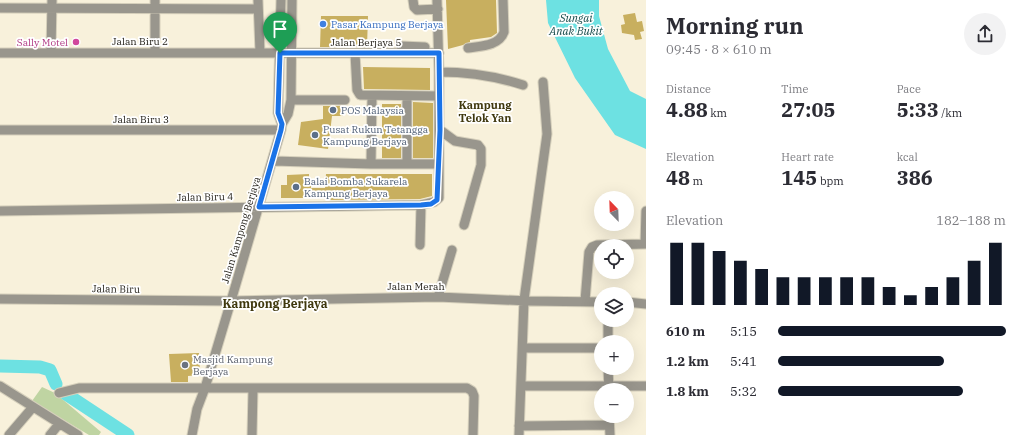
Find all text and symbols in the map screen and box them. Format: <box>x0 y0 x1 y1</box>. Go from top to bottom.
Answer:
water label: Sungai Anak Bukit <box>548 11 604 38</box>
text: Morning run <box>666 11 804 40</box>
pin <box>263 12 297 53</box>
button: share <box>964 13 1006 55</box>
icon: arrive <box>269 18 291 40</box>
place label: Pasar Kampung Berjaya <box>331 18 444 31</box>
marker: Pasar Kampung Berjaya <box>318 19 328 29</box>
street label: Jalan Biru 2 <box>112 35 168 48</box>
place label: Sally Motel <box>17 36 68 49</box>
street label: Jalan Berjaya 5 <box>330 36 402 49</box>
marker: Sally Motel <box>71 37 81 47</box>
text: 09:45 · 8 × 610 m <box>666 41 772 58</box>
text: Distance <box>666 82 711 96</box>
text: Time <box>781 82 808 96</box>
text: Pace <box>897 82 921 96</box>
text: 4.88 <box>666 96 708 123</box>
text: 27:05 <box>781 96 835 123</box>
text: 5:33 <box>897 96 939 123</box>
district label: Kampung Telok Yan <box>458 98 512 125</box>
place label: POS Malaysia <box>341 104 404 117</box>
marker: POS Malaysia <box>328 105 338 115</box>
text: km <box>708 106 727 120</box>
text: /km <box>939 106 962 120</box>
street label: Jalan Biru 3 <box>113 113 169 126</box>
place label: Pusat Rukun Tetangga Kampung Berjaya <box>323 123 429 148</box>
marker: Pusat Rukun Tetangga Kampung Berjaya <box>310 130 320 140</box>
text: Elevation <box>666 150 714 164</box>
text: Heart rate <box>781 150 834 164</box>
text: kcal <box>897 150 918 164</box>
text: 48 <box>666 164 690 191</box>
text: 145 <box>781 164 817 191</box>
text: 386 <box>897 164 933 191</box>
text: m <box>690 174 703 188</box>
text: bpm <box>817 174 844 188</box>
street label: Jalan Kampong Berjaya <box>219 175 264 285</box>
place label: Balai Bomba Sukarela Kampung Berjaya <box>304 175 408 200</box>
marker: Balai Bomba Sukarela Kampung Berjaya <box>291 182 301 192</box>
street label: Jalan Biru 4 <box>177 190 233 204</box>
north arrow <box>594 191 634 231</box>
map controls <box>594 191 634 423</box>
text: Elevation <box>666 212 723 229</box>
text: 182–188 m <box>936 212 1006 229</box>
button: locate <box>594 239 634 279</box>
street label: Jalan Merah <box>387 280 445 293</box>
street label: Jalan Biru <box>92 282 140 296</box>
button: layers <box>594 287 634 327</box>
district label: Kampong Berjaya <box>222 296 328 311</box>
text: 610 m <box>666 323 705 340</box>
text: 5:15 <box>730 323 757 340</box>
button: + <box>594 335 634 375</box>
place label: Masjid Kampung Berjaya <box>193 353 273 378</box>
text: 1.2 km <box>666 353 709 370</box>
text: 5:41 <box>730 353 757 370</box>
marker: Masjid Kampung Berjaya <box>180 360 190 370</box>
button: − <box>594 383 634 423</box>
text: 1.8 km <box>666 383 709 400</box>
text: 5:32 <box>730 383 757 400</box>

